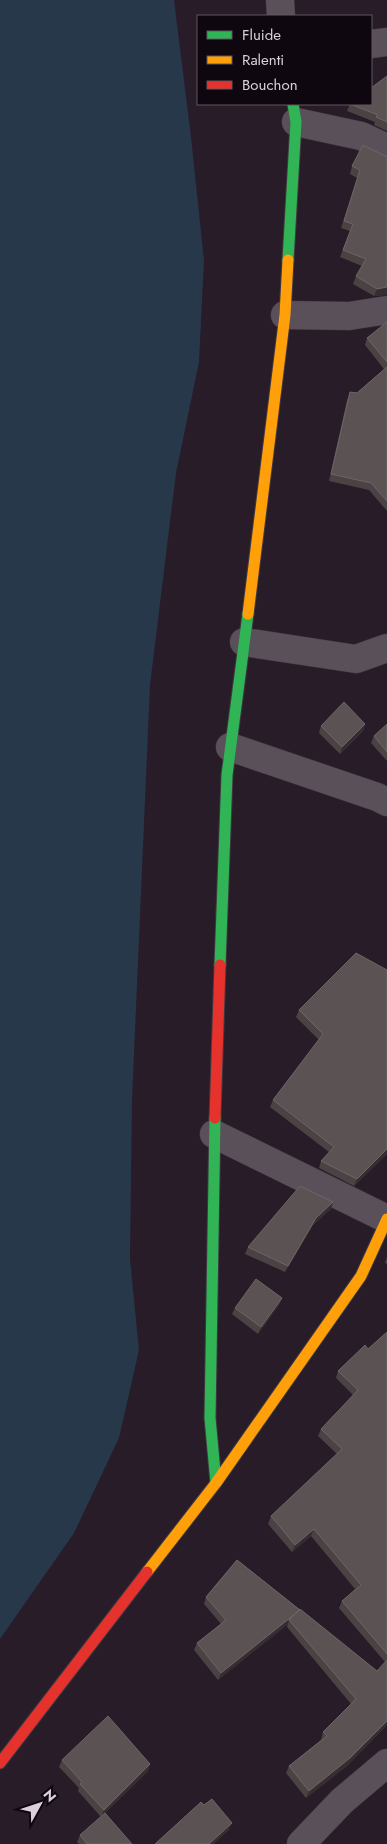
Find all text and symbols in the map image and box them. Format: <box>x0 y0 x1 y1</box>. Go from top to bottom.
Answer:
legend <box>197 15 372 105</box>
text: Fluide <box>242 24 281 46</box>
text: Ralenti <box>242 49 284 71</box>
text: Bouchon <box>242 74 298 96</box>
north arrow <box>15 1779 65 1829</box>
text: N <box>39 1785 61 1806</box>

